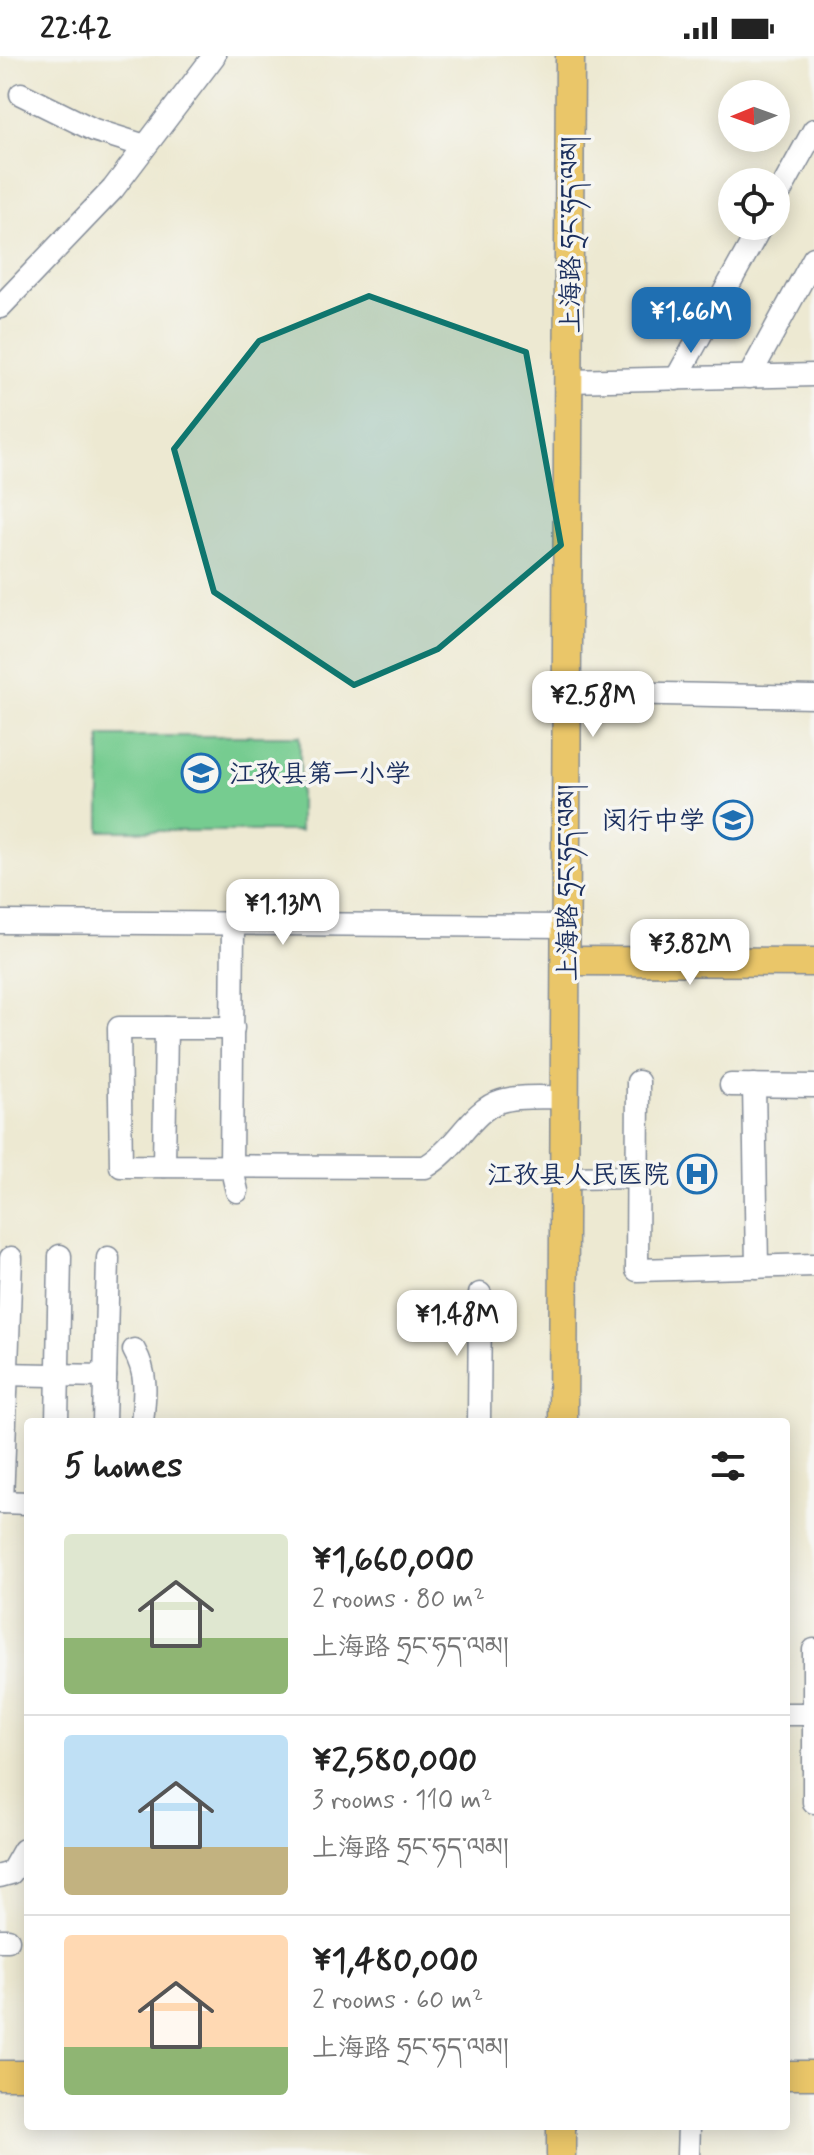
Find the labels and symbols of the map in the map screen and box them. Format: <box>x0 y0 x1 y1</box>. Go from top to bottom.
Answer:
north arrow <box>718 80 790 152</box>
street label: 上海路 ཧྲང་ཧད་ལམ། <box>555 137 592 333</box>
pin: ¥1.66M <box>626 287 756 355</box>
pin: ¥2.58M <box>528 671 658 739</box>
school or university icon: 江孜县第一小学 <box>180 752 222 794</box>
place label: 江孜县第一小学 <box>229 758 411 792</box>
street label: 上海路 ཧྲང་ཧད་ལམ། <box>552 785 589 981</box>
school or university icon: 闵行中学 <box>712 799 754 841</box>
place label: 闵行中学 <box>601 805 705 839</box>
pin: ¥1.13M <box>218 879 348 947</box>
pin: ¥3.82M <box>625 919 755 987</box>
hospital icon: 江孜县人民医院 <box>676 1153 718 1195</box>
place label: 江孜县人民医院 <box>487 1159 669 1193</box>
pin: ¥1.48M <box>392 1290 522 1358</box>

